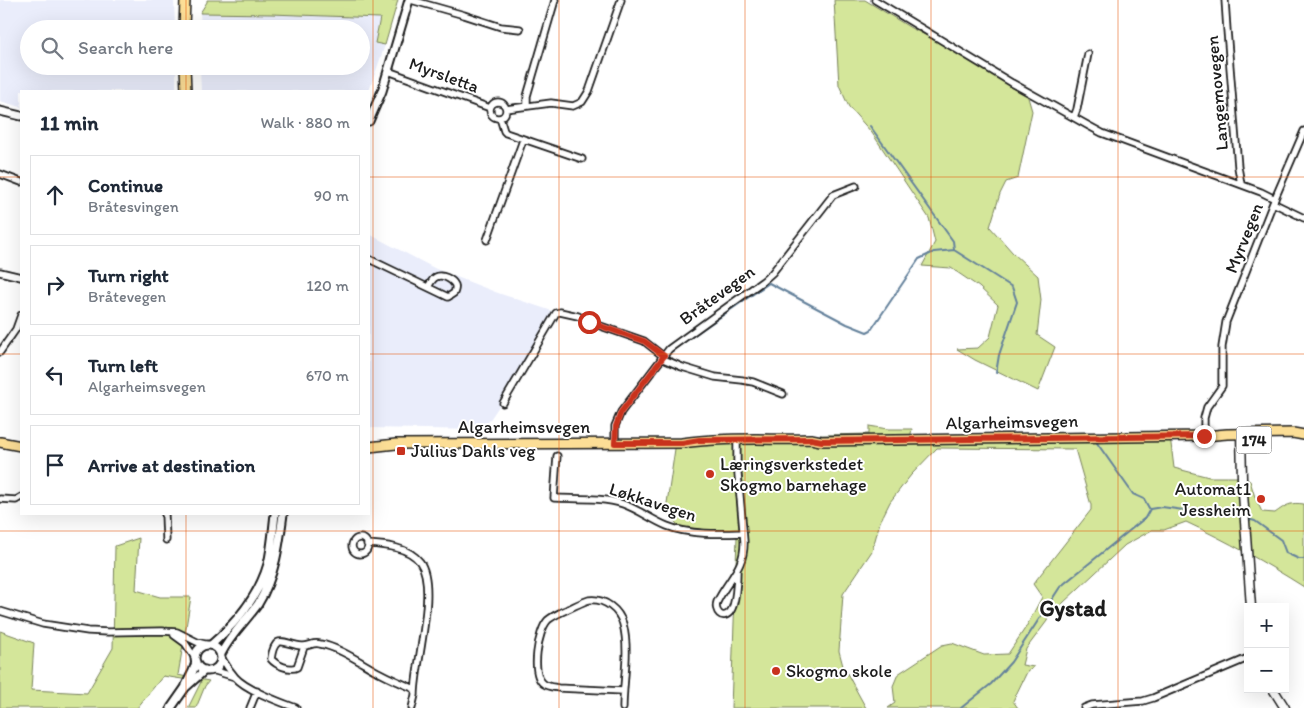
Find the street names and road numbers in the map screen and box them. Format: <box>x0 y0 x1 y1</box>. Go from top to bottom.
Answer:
street label: Langemovegen <box>1201 35 1233 151</box>
street label: Myrsletta <box>406 52 482 98</box>
street label: Myrvegen <box>1220 199 1268 276</box>
street label: Bråtevegen <box>675 260 759 330</box>
street label: Algarheimsvegen <box>946 410 1078 434</box>
street label: Algarheimsvegen <box>458 416 590 438</box>
road number: 174 <box>1236 426 1272 454</box>
street label: Løkkavegen <box>607 478 700 527</box>

